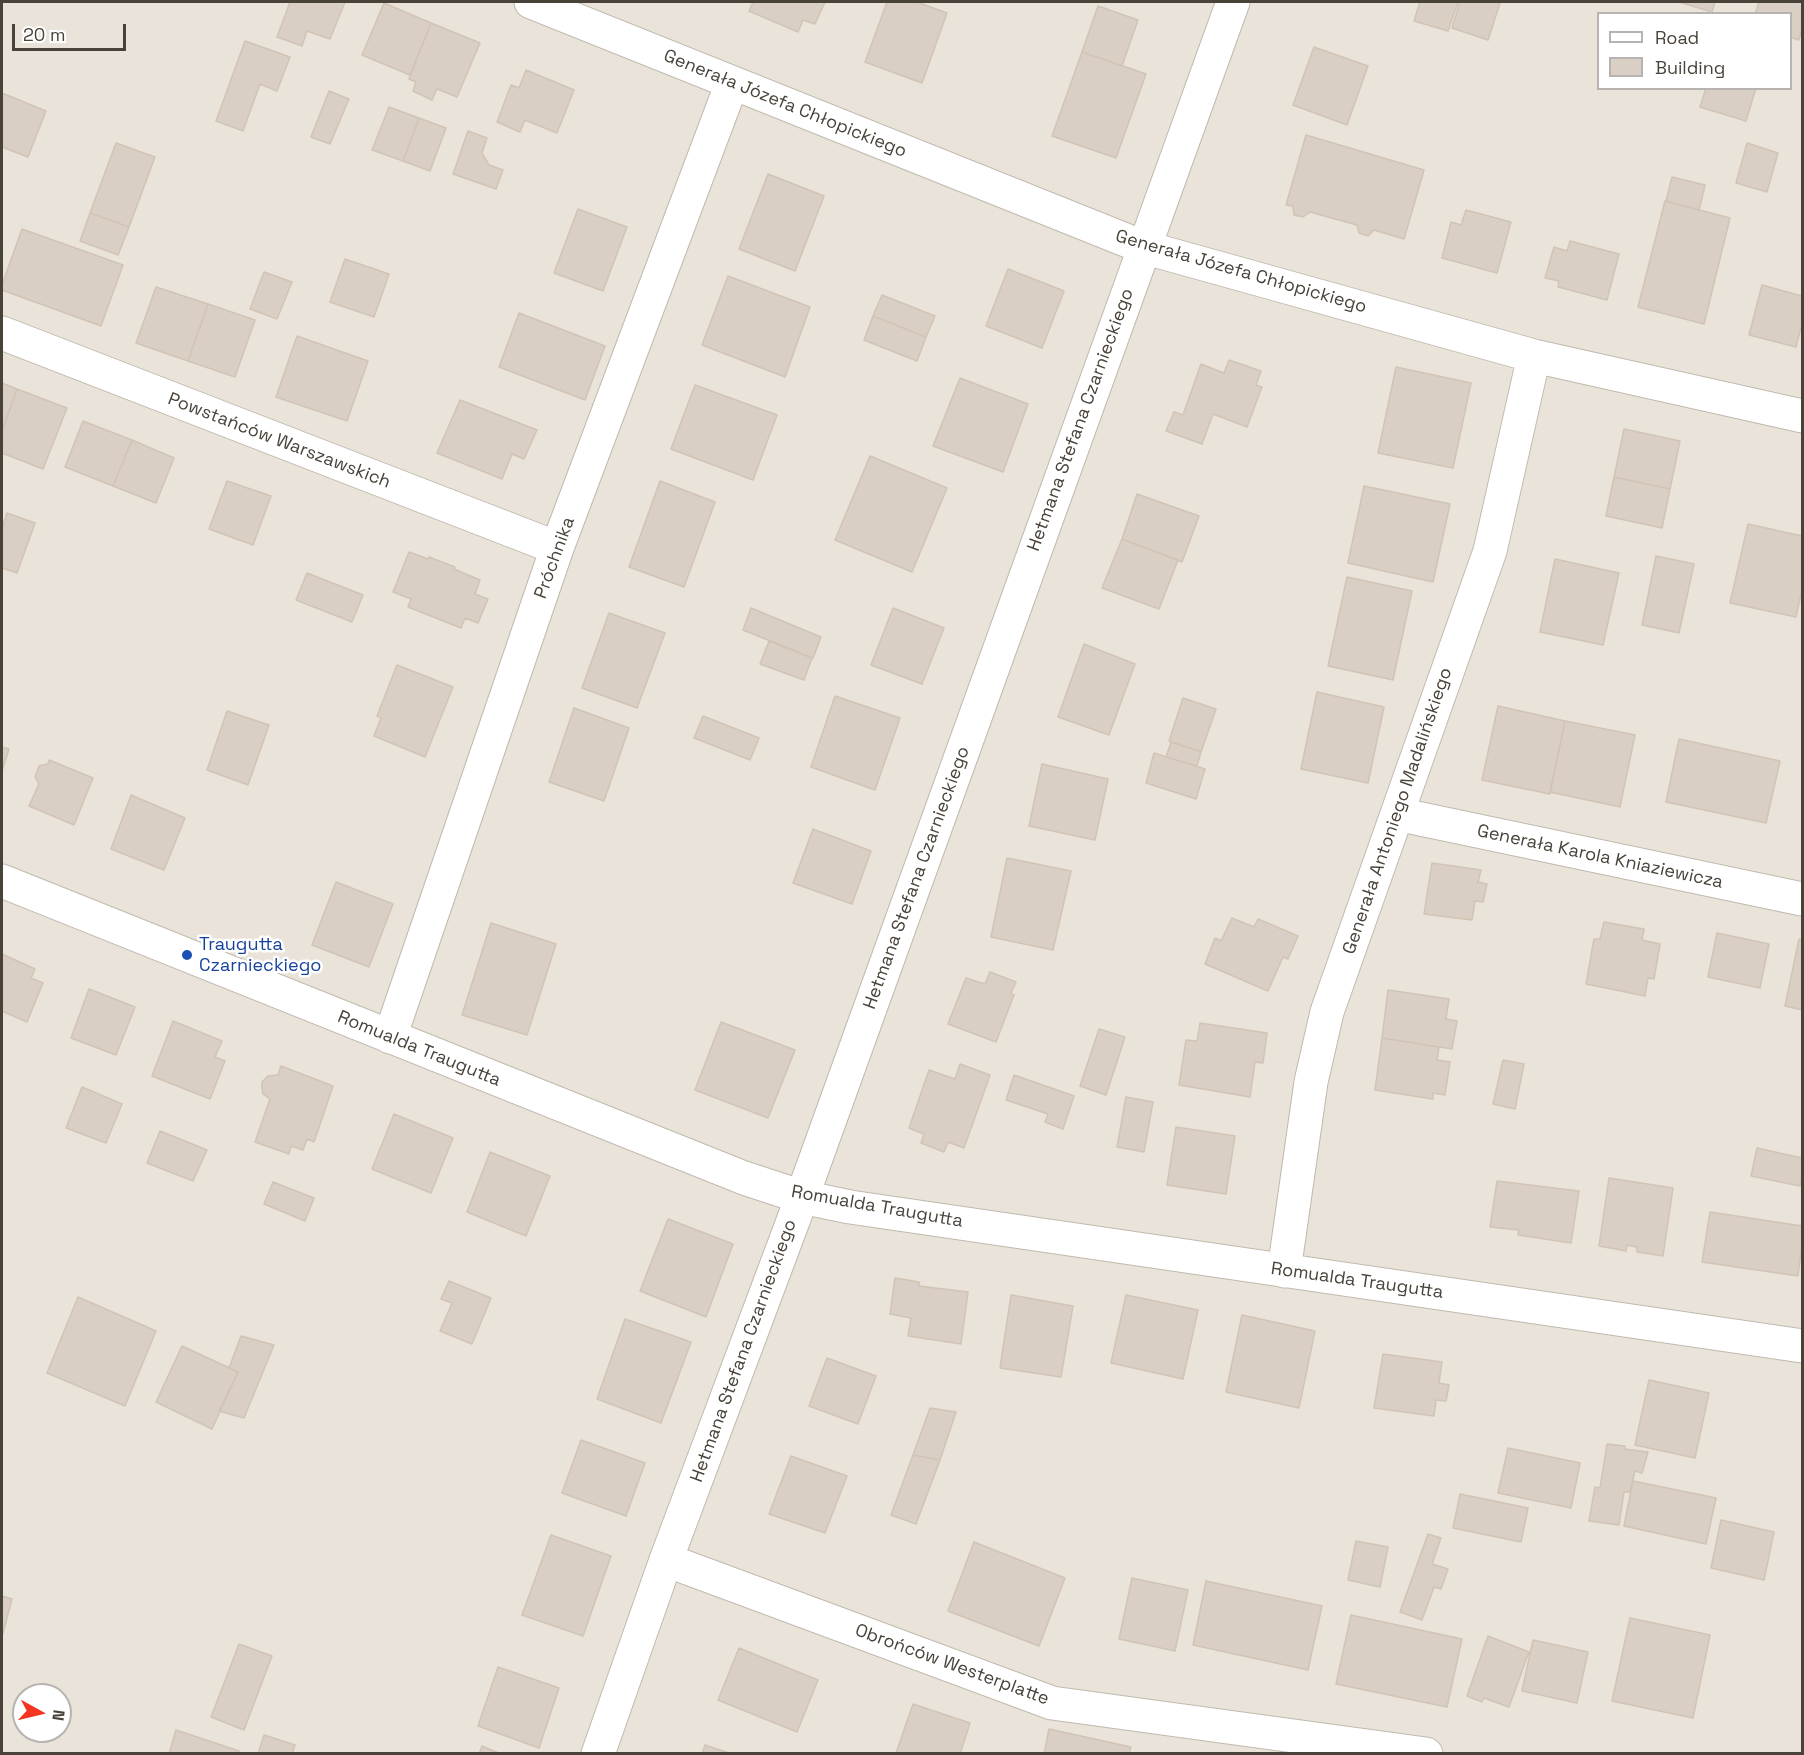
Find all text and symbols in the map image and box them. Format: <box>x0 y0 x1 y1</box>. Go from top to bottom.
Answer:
scale bar <box>15 12 129 50</box>
legend <box>1597 12 1792 90</box>
text: 20 m <box>23 23 66 46</box>
text: Road <box>1655 26 1699 49</box>
street label: Generała Józefa Chłopickiego <box>660 45 910 163</box>
text: Building <box>1655 56 1725 79</box>
street label: Generała Józefa Chłopickiego <box>1113 226 1369 318</box>
street label: Hetmana Stefana Czarnieckiego <box>1023 286 1139 554</box>
street label: Powstańców Warszawskich <box>165 389 393 493</box>
street label: Próchnika <box>530 514 580 602</box>
street label: Generała Antoniego Madalińskiego <box>1339 665 1457 957</box>
street label: Hetmana Stefana Czarnieckiego <box>859 744 975 1012</box>
street label: Generała Karola Kniaziewicza <box>1475 820 1725 894</box>
place label: Traugutta Czarnieckiego <box>199 934 321 976</box>
marker: Traugutta Czarnieckiego <box>180 948 194 962</box>
street label: Romualda Traugutta <box>334 1006 504 1092</box>
street label: Romualda Traugutta <box>789 1181 965 1233</box>
street label: Hetmana Stefana Czarnieckiego <box>686 1217 802 1485</box>
street label: Romualda Traugutta <box>1269 1258 1445 1304</box>
street label: Obrońców Westerplatte <box>852 1620 1052 1710</box>
north arrow <box>12 1683 72 1743</box>
text: N <box>47 1709 69 1722</box>

